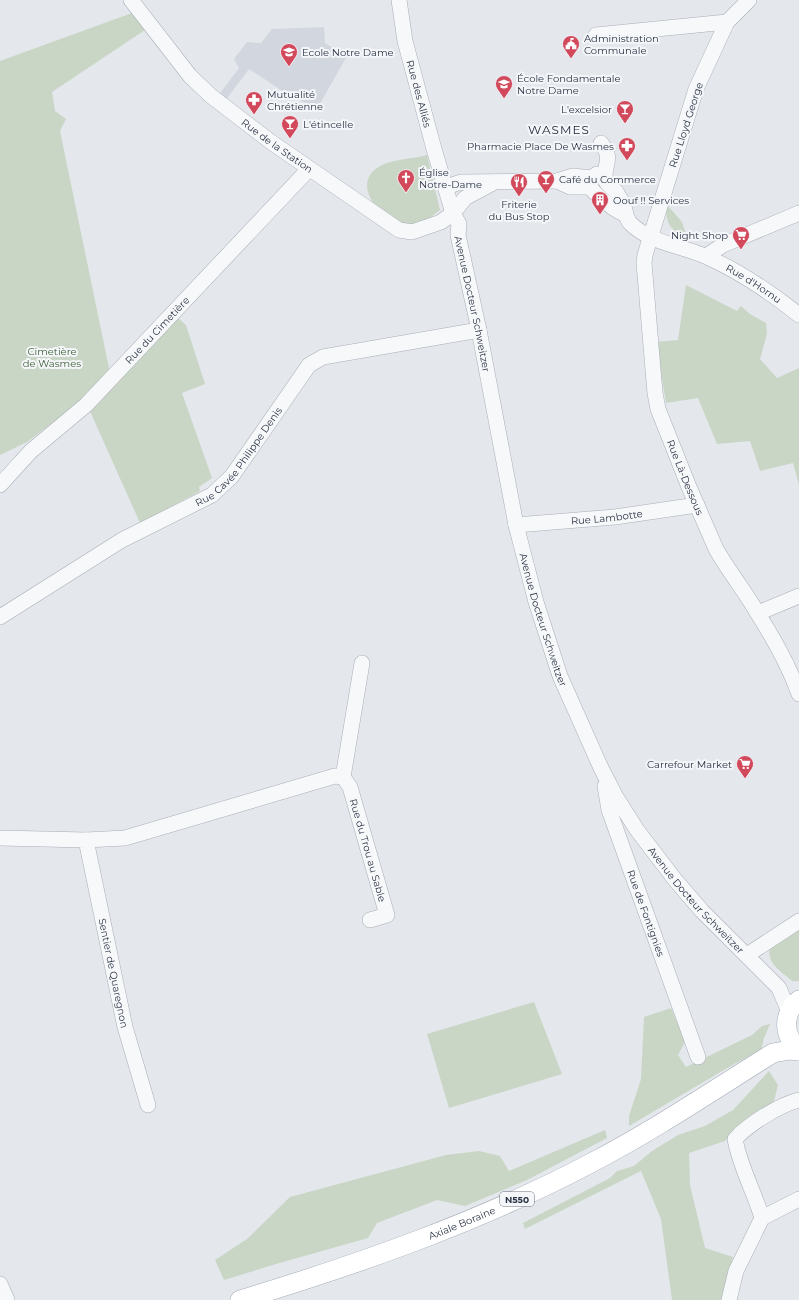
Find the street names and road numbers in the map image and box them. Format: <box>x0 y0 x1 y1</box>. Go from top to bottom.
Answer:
street label: Rue des Alliés <box>404 59 434 129</box>
street label: Rue Lloyd George <box>666 81 706 169</box>
street label: Rue de la Station <box>239 115 316 176</box>
street label: Avenue Docteur Schweitzer <box>452 235 493 373</box>
street label: Rue d'Hornu <box>724 261 784 306</box>
street label: Rue du Cimetière <box>122 293 192 366</box>
street label: Rue Cavée Philippe Denis <box>193 404 285 509</box>
street label: Rue Là-Dessous <box>664 438 707 517</box>
street label: Rue Lambotte <box>570 507 643 527</box>
street label: Avenue Docteur Schweitzer <box>517 552 570 688</box>
street label: Rue du Trou au Sable <box>347 797 389 903</box>
street label: Avenue Docteur Schweitzer <box>645 844 747 956</box>
street label: Rue de Fontignies <box>625 868 668 958</box>
street label: Sentier de Quaregnon <box>96 917 132 1029</box>
road number: N550 <box>500 1192 534 1206</box>
street label: Axiale Boraine <box>427 1203 497 1242</box>

